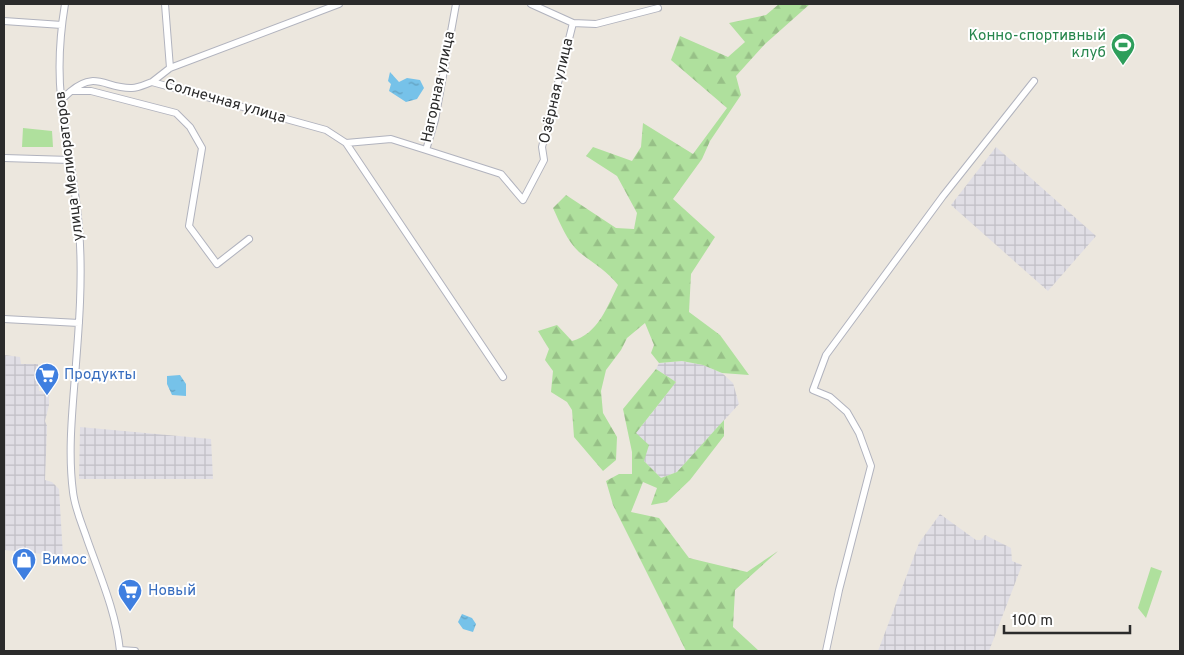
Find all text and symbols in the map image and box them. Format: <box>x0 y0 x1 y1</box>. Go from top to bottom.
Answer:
place label: Конно-спортивный клуб <box>968 27 1106 63</box>
street label: Нагорная улица <box>418 29 460 145</box>
sports icon: Конно-спортивный клуб <box>1110 32 1136 66</box>
street label: Озёрная улица <box>536 36 578 146</box>
street label: Солнечная улица <box>162 76 288 128</box>
street label: улица Мелиораторов <box>51 90 89 242</box>
supermarket icon: Продукты <box>34 362 60 396</box>
place label: Продукты <box>64 366 136 385</box>
shop icon: Вимос <box>11 547 37 581</box>
place label: Вимос <box>42 551 87 570</box>
supermarket icon: Новый <box>117 578 143 612</box>
place label: Новый <box>148 582 196 601</box>
scale bar <box>1004 602 1130 634</box>
text: 100 m <box>1012 612 1053 631</box>

